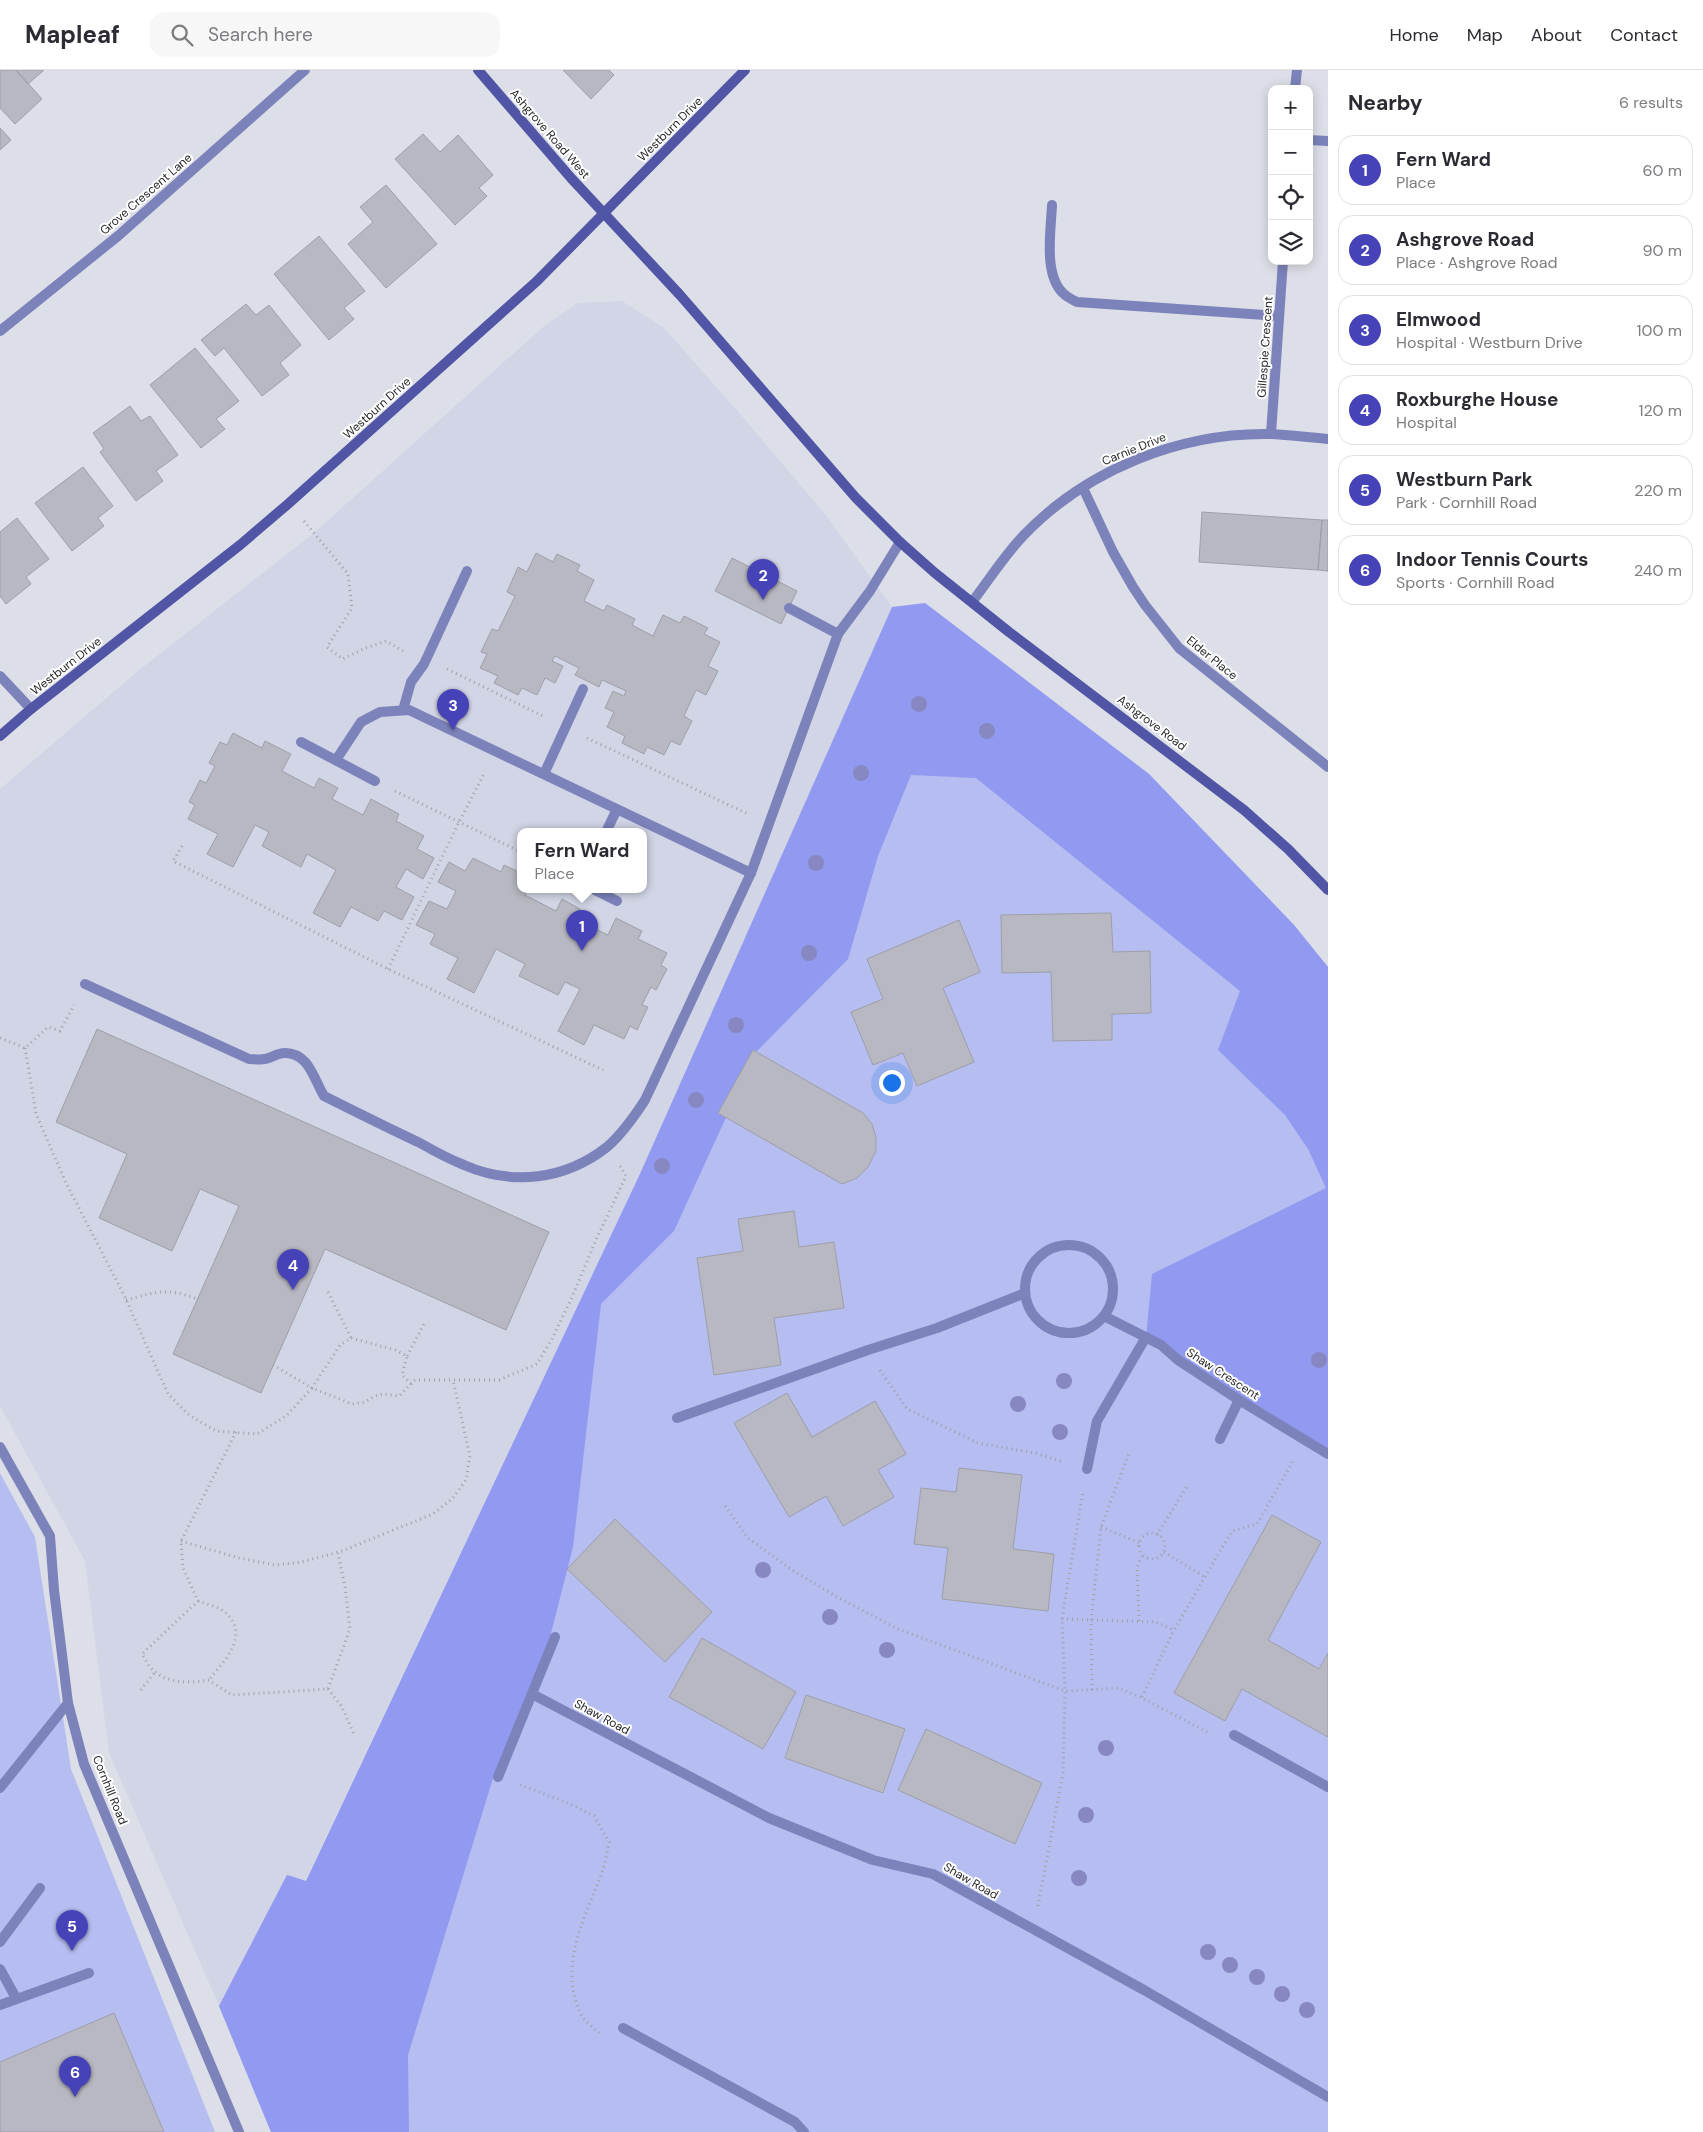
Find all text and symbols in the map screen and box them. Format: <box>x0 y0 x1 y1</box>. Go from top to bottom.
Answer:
search box <box>150 12 500 57</box>
text: Mapleaf <box>25 19 120 50</box>
icon: search <box>168 21 196 49</box>
text: Search here <box>208 22 313 47</box>
text: Home <box>1389 23 1439 47</box>
text: Map <box>1467 23 1503 47</box>
text: About <box>1531 23 1582 47</box>
text: Contact <box>1610 23 1678 47</box>
map controls <box>1268 85 1313 265</box>
button: + <box>1268 85 1313 130</box>
street label: Ashgrove Road West <box>507 86 594 183</box>
text: Nearby <box>1348 89 1422 117</box>
text: 6 results <box>1619 92 1683 113</box>
street label: Westburn Drive <box>634 93 706 165</box>
button: − <box>1268 130 1313 175</box>
text: Fern Ward <box>1396 147 1491 172</box>
street label: Grove Crescent Lane <box>97 150 195 238</box>
text: 1 <box>1362 160 1368 181</box>
text: 60 m <box>1642 160 1682 181</box>
text: Place <box>1396 172 1436 193</box>
button: locate <box>1268 175 1313 220</box>
button: layers <box>1268 220 1313 265</box>
text: Ashgrove Road <box>1396 227 1534 252</box>
text: 2 <box>1360 240 1370 261</box>
text: 90 m <box>1642 240 1682 261</box>
text: Place · Ashgrove Road <box>1396 252 1558 273</box>
street label: Gillespie Crescent <box>1253 296 1277 398</box>
text: Elmwood <box>1396 307 1481 332</box>
text: 3 <box>1360 320 1370 341</box>
text: 100 m <box>1637 320 1682 341</box>
text: Hospital · Westburn Drive <box>1396 332 1583 353</box>
street label: Westburn Drive <box>340 373 414 443</box>
text: Roxburghe House <box>1396 387 1558 412</box>
text: 4 <box>1360 400 1370 421</box>
text: 120 m <box>1638 400 1682 421</box>
text: Hospital <box>1396 412 1457 433</box>
street label: Carnie Drive <box>1100 429 1169 469</box>
text: Westburn Park <box>1396 467 1533 492</box>
text: 5 <box>1360 480 1370 501</box>
text: 220 m <box>1634 480 1682 501</box>
text: Park · Cornhill Road <box>1396 492 1537 513</box>
text: Indoor Tennis Courts <box>1396 547 1588 572</box>
pin: 2 <box>747 559 779 600</box>
text: 6 <box>1360 560 1370 581</box>
text: 240 m <box>1634 560 1682 581</box>
text: Sports · Cornhill Road <box>1396 572 1554 593</box>
street label: Westburn Drive <box>27 633 105 699</box>
street label: Elder Place <box>1183 633 1241 684</box>
pin: 3 <box>437 689 469 730</box>
street label: Ashgrove Road <box>1114 692 1190 754</box>
popup <box>517 828 647 893</box>
text: Fern Ward <box>535 838 629 863</box>
text: Place <box>535 863 574 884</box>
pin: 1 <box>566 910 598 951</box>
your location <box>879 1070 905 1096</box>
pin: 4 <box>277 1249 309 1290</box>
street label: Shaw Crescent <box>1184 1345 1263 1404</box>
street label: Shaw Road <box>572 1696 632 1738</box>
street label: Cornhill Road <box>89 1753 131 1827</box>
street label: Shaw Road <box>941 1859 1001 1903</box>
pin: 5 <box>56 1910 88 1951</box>
pin: 6 <box>59 2056 91 2097</box>

